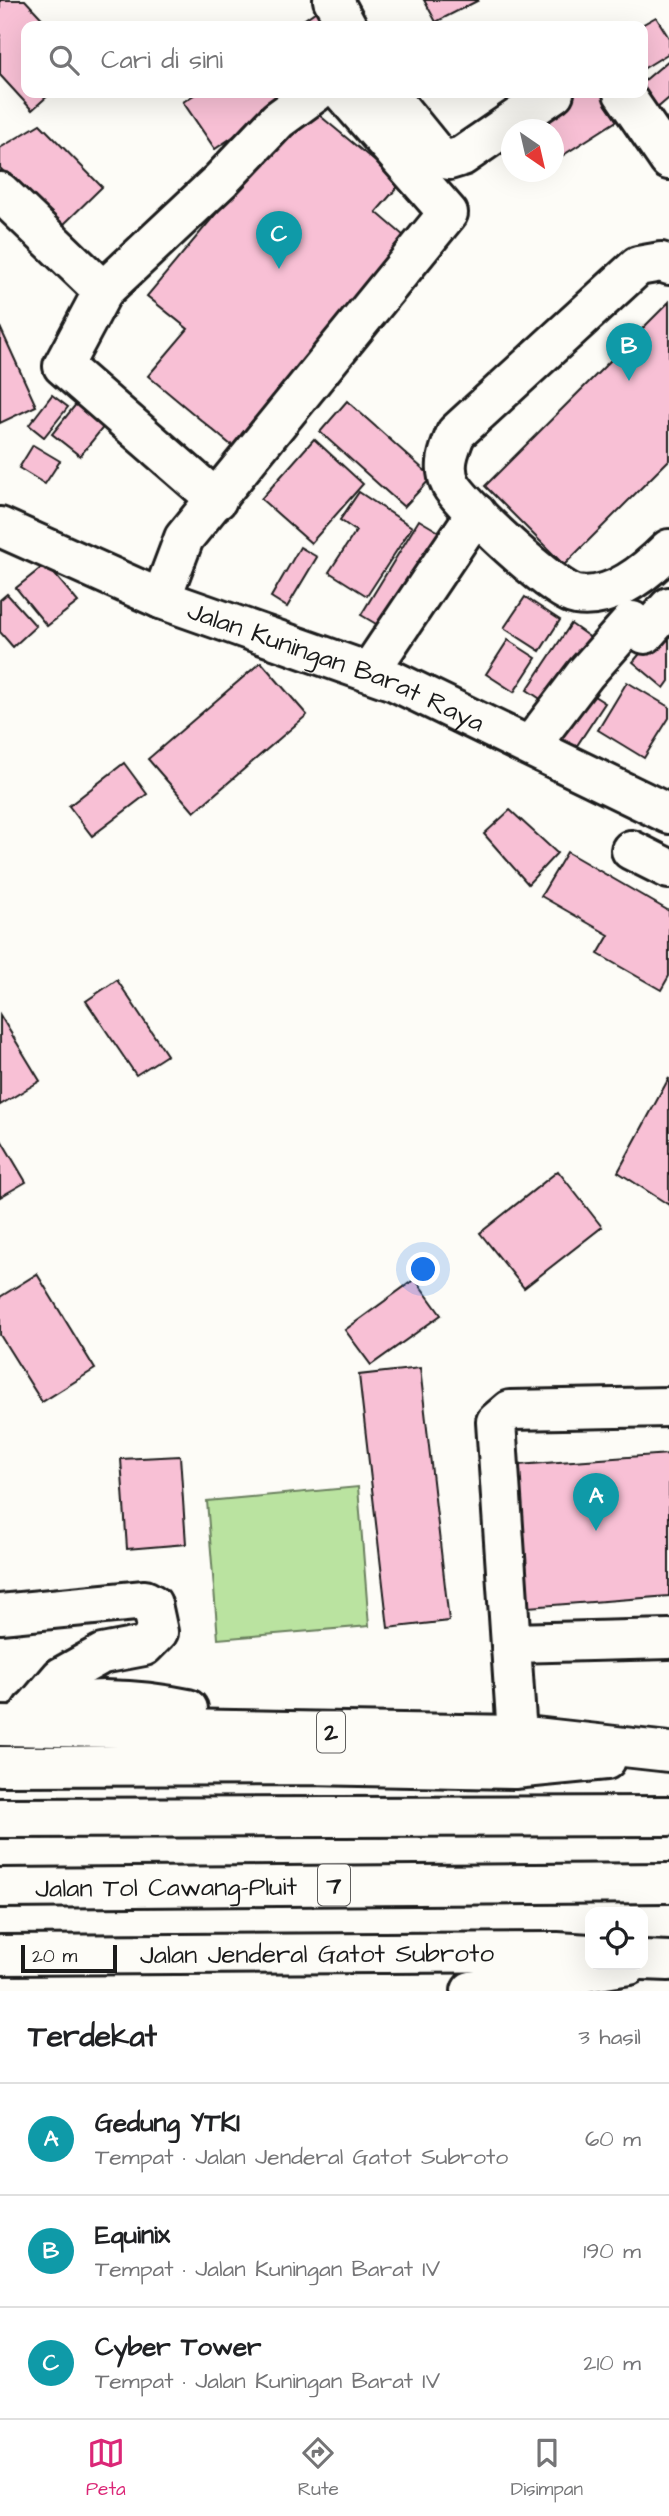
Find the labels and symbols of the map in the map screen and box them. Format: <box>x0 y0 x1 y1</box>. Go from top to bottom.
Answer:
north arrow <box>501 119 564 182</box>
pin: C <box>256 211 302 269</box>
pin: B <box>606 323 652 381</box>
street label: Jalan Kuningan Barat Raya <box>183 593 490 741</box>
your location <box>406 1252 440 1286</box>
pin: A <box>573 1473 619 1531</box>
road number: 2 <box>317 1712 345 1752</box>
road number: 7 <box>318 1864 350 1906</box>
street label: Jalan Tol Cawang–Pluit <box>35 1869 298 1907</box>
street label: Jalan Jenderal Gatot Subroto <box>140 1935 495 1973</box>
scale bar <box>21 1942 117 1974</box>

